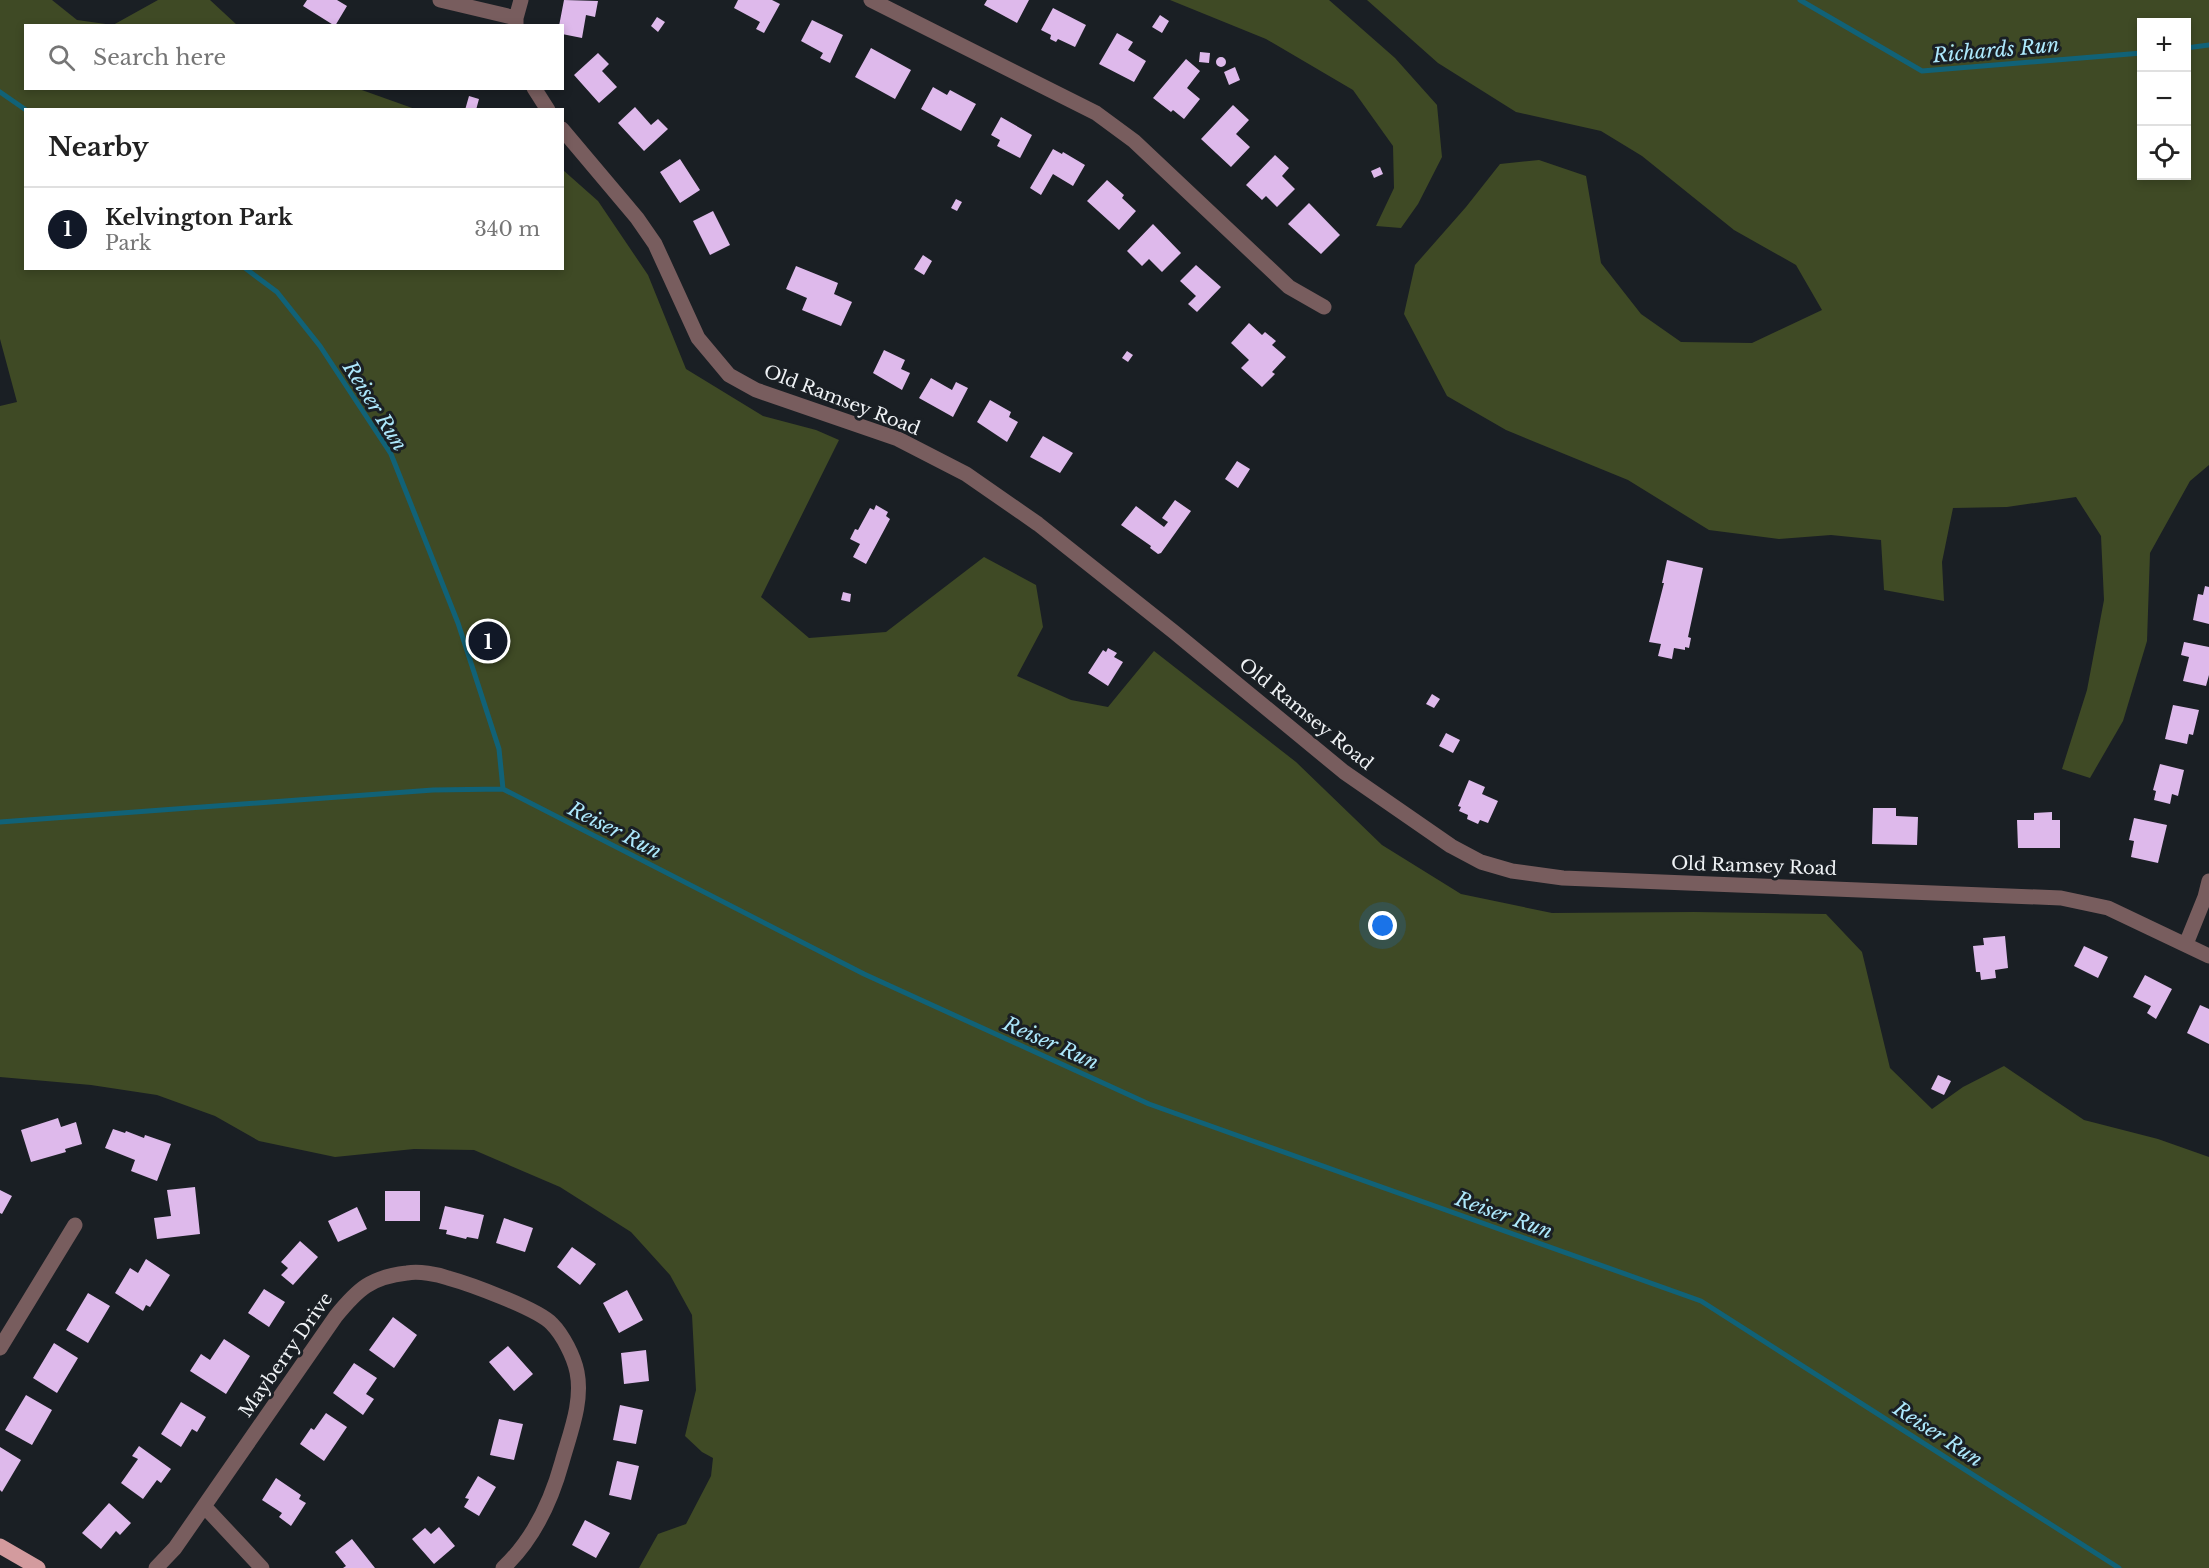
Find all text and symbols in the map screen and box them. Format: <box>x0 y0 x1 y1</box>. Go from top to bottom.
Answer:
map controls <box>2137 18 2191 180</box>
button: + <box>2137 18 2191 72</box>
search box <box>24 24 564 90</box>
water label: Richards Run <box>1931 33 2060 68</box>
icon: search <box>45 41 78 74</box>
text: Search here <box>93 44 226 71</box>
button: − <box>2137 72 2191 126</box>
button: locate <box>2137 126 2191 180</box>
text: Nearby <box>48 131 149 163</box>
text: Kelvington Park <box>105 204 293 231</box>
text: 1 <box>63 217 72 241</box>
text: 340 m <box>475 217 540 241</box>
text: Park <box>105 231 151 255</box>
water label: Reiser Run <box>337 356 412 455</box>
street label: Old Ramsey Road <box>761 360 923 440</box>
pin: 1 <box>468 618 508 664</box>
street label: Old Ramsey Road <box>1235 653 1377 775</box>
water label: Reiser Run <box>563 796 666 864</box>
street label: Old Ramsey Road <box>1671 852 1837 880</box>
your location <box>1368 911 1397 940</box>
water label: Reiser Run <box>999 1011 1102 1075</box>
water label: Reiser Run <box>1451 1186 1556 1244</box>
street label: Mayberry Drive <box>235 1288 337 1422</box>
water label: Reiser Run <box>1888 1396 1987 1472</box>

